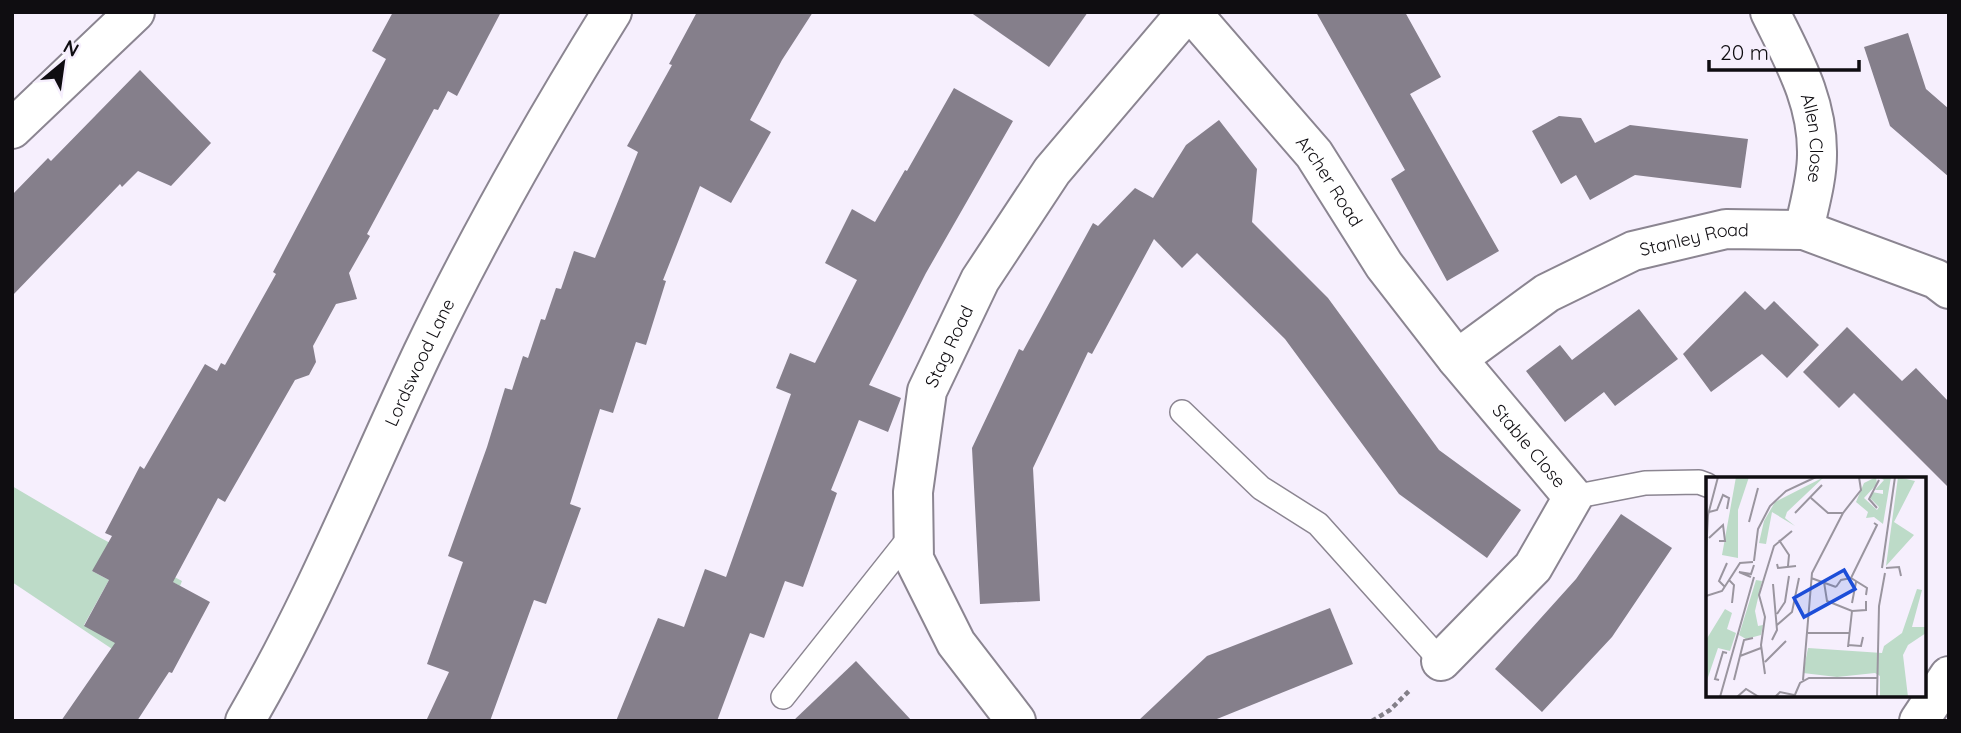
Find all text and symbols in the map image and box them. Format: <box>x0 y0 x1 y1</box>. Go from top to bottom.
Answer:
north arrow <box>28 28 98 98</box>
scale bar <box>1709 28 1860 72</box>
text: N <box>59 34 83 62</box>
text: 20 m <box>1720 39 1769 65</box>
street label: Allen Close <box>1796 90 1829 185</box>
street label: Archer Road <box>1291 131 1368 231</box>
street label: Stanley Road <box>1637 218 1749 261</box>
street label: Lordswood Lane <box>379 294 459 430</box>
street label: Stag Road <box>919 301 978 391</box>
street label: Stable Close <box>1488 399 1571 492</box>
inset map <box>1706 477 1926 698</box>

